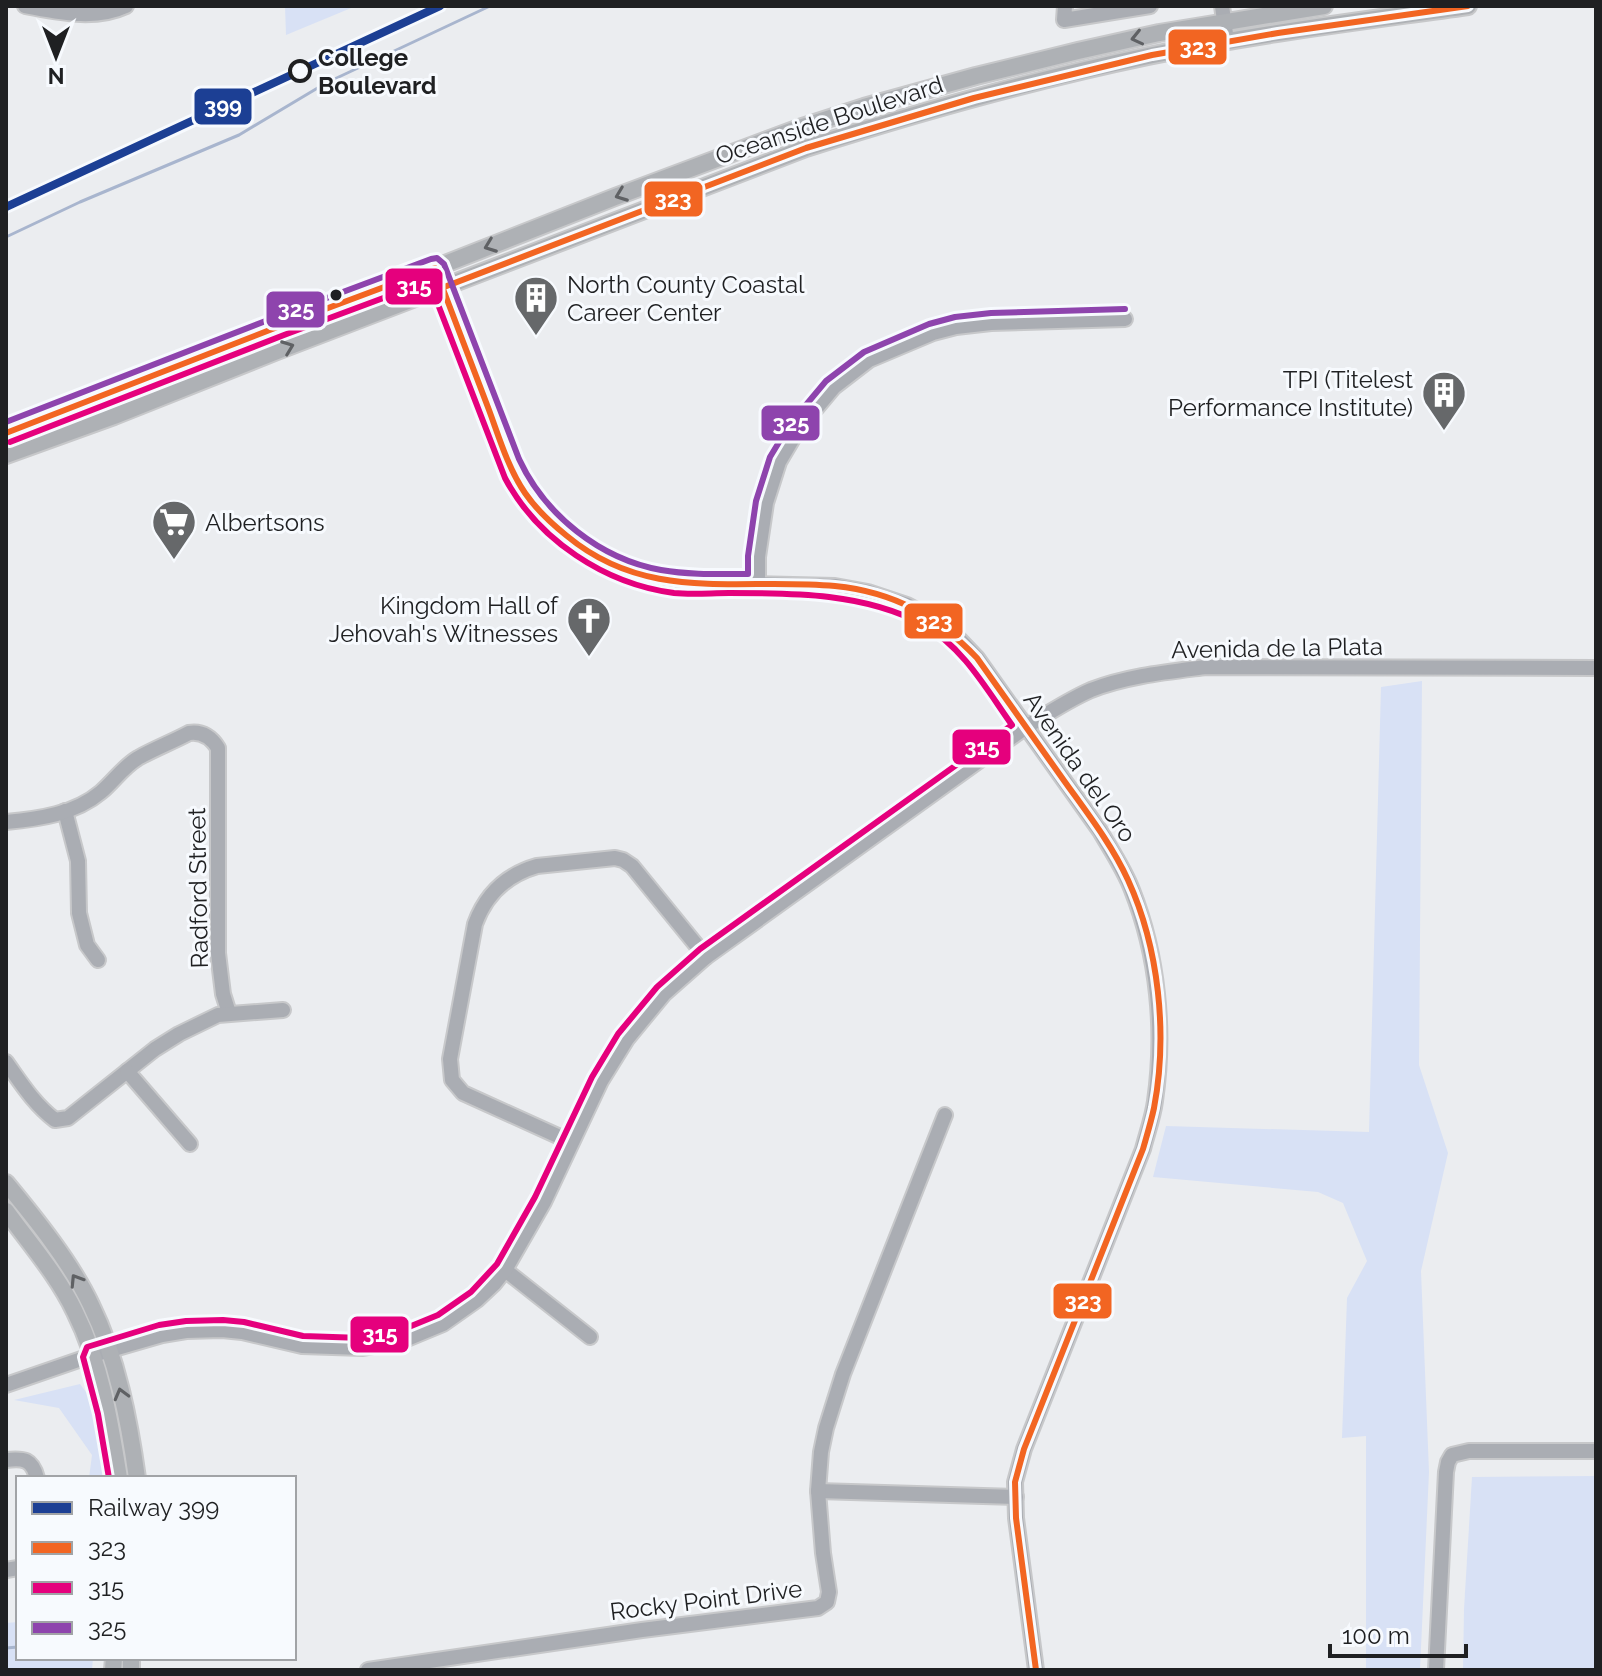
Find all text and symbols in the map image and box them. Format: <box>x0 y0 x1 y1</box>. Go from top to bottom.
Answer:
north arrow <box>16 16 96 96</box>
line badge: 323 <box>1167 28 1228 66</box>
one-way arrow <box>1131 29 1144 46</box>
text: 323 <box>1180 34 1216 60</box>
place label: College Boulevard <box>318 43 437 100</box>
marker: College Boulevard <box>289 60 311 82</box>
text: N <box>48 63 64 89</box>
street label: Oceanside Boulevard <box>712 70 946 170</box>
line badge: 399 <box>193 87 253 126</box>
text: 399 <box>204 93 242 119</box>
line badge: 323 <box>643 180 704 218</box>
one-way arrow <box>615 185 629 202</box>
text: 323 <box>655 186 691 212</box>
one-way arrow <box>484 236 498 253</box>
line badge: 315 <box>384 267 444 306</box>
place label: North County Coastal Career Center <box>567 270 805 327</box>
text: 315 <box>396 273 432 299</box>
building icon: North County Coastal Career Center <box>512 274 560 337</box>
unlabelled marker <box>328 287 344 303</box>
line badge: 325 <box>265 290 326 329</box>
text: 325 <box>278 296 314 322</box>
one-way arrow <box>280 340 294 357</box>
place label: TPI (Titelest Performance Institute) <box>1168 365 1413 422</box>
building icon: TPI (Titelest Performance Institute) <box>1420 369 1468 432</box>
line badge: 325 <box>760 404 821 442</box>
text: 325 <box>773 410 809 436</box>
supermarket icon: Albertsons <box>150 498 198 561</box>
place label: Albertsons <box>205 508 325 537</box>
place label: Kingdom Hall of Jehovah's Witnesses <box>329 591 559 648</box>
church icon: Kingdom Hall of Jehovah's Witnesses <box>565 595 613 658</box>
line badge: 323 <box>903 602 964 640</box>
text: 323 <box>916 608 952 634</box>
street label: Avenida de la Plata <box>1171 632 1383 664</box>
street label: Avenida del Oro <box>1018 686 1142 848</box>
line badge: 315 <box>951 728 1012 766</box>
text: 315 <box>964 734 1000 760</box>
street label: Radford Street <box>182 807 214 969</box>
one-way arrow <box>71 1274 86 1289</box>
line badge: 323 <box>1052 1282 1113 1320</box>
text: 323 <box>1065 1288 1101 1314</box>
line badge: 315 <box>349 1315 410 1354</box>
text: 315 <box>362 1321 398 1347</box>
one-way arrow <box>114 1387 131 1401</box>
legend <box>16 1476 296 1660</box>
text: Railway 399 <box>88 1493 219 1522</box>
text: 323 <box>88 1533 126 1562</box>
text: 315 <box>88 1573 124 1602</box>
street label: Rocky Point Drive <box>608 1574 804 1626</box>
scale bar <box>1330 1608 1466 1658</box>
text: 325 <box>88 1613 126 1642</box>
text: 100 m <box>1342 1621 1410 1650</box>

